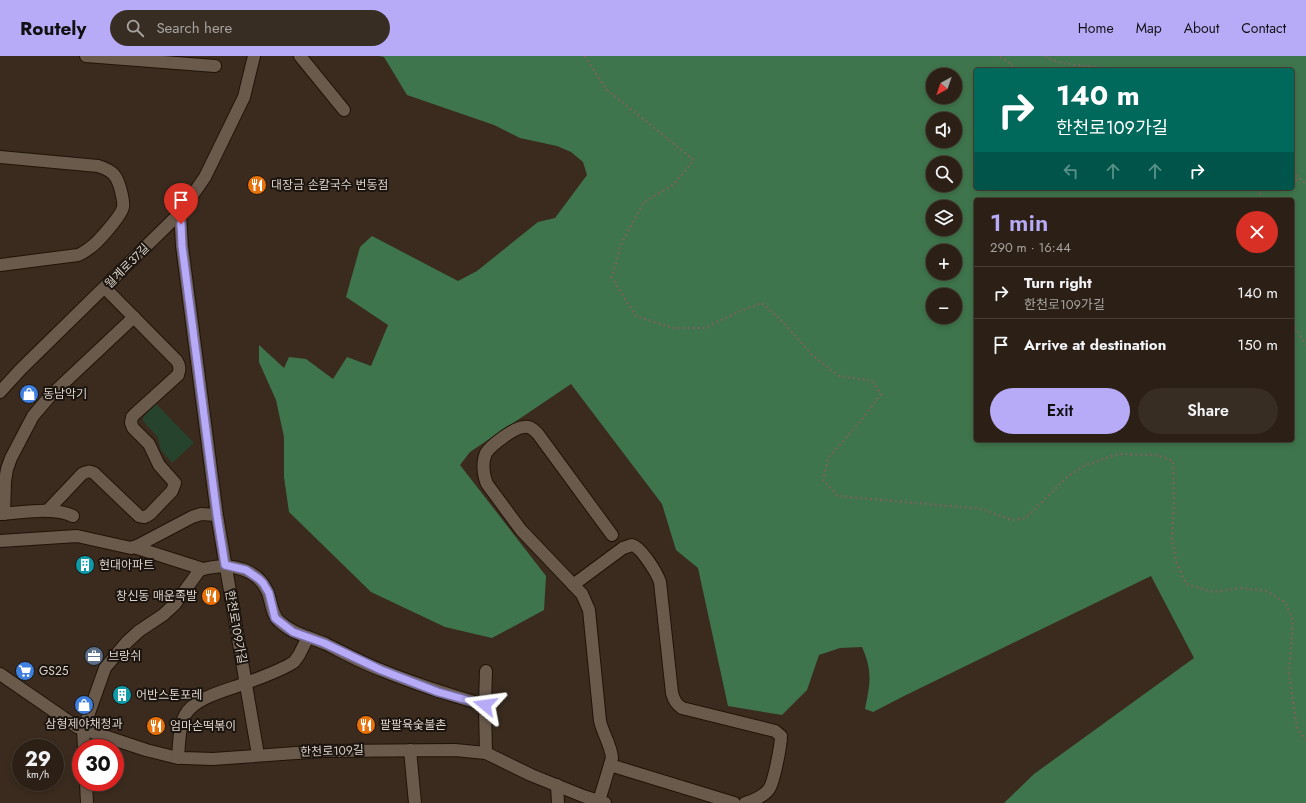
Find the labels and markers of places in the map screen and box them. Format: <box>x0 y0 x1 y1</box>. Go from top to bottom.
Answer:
restaurant icon: 대장금 손칼국수 번동점 <box>246 174 268 196</box>
place label: 대장금 손칼국수 번동점 <box>271 176 389 194</box>
pin <box>164 183 198 224</box>
shop icon: 동남악기 <box>18 383 40 405</box>
place label: 동남악기 <box>43 385 87 403</box>
building icon: 현대아파트 <box>74 554 96 576</box>
place label: 현대아파트 <box>99 556 154 574</box>
restaurant icon: 창신동 매운족발 <box>200 585 222 607</box>
place label: 창신동 매운족발 <box>116 587 197 605</box>
office icon: 브랑쉬 <box>83 645 105 667</box>
place label: 브랑쉬 <box>108 647 141 665</box>
supermarket icon: GS25 <box>14 660 36 682</box>
place label: GS25 <box>39 662 69 680</box>
building icon: 어반스톤포레 <box>111 684 133 706</box>
place label: 어반스톤포레 <box>136 686 202 704</box>
shop icon: 삼형제야채청과 <box>73 694 95 716</box>
restaurant icon: 팔팔육숯불촌 <box>355 714 377 736</box>
place label: 삼형제야채청과 <box>45 715 123 733</box>
restaurant icon: 엄마손떡볶이 <box>145 715 167 737</box>
place label: 팔팔육숯불촌 <box>380 716 446 734</box>
place label: 엄마손떡볶이 <box>170 717 236 735</box>

